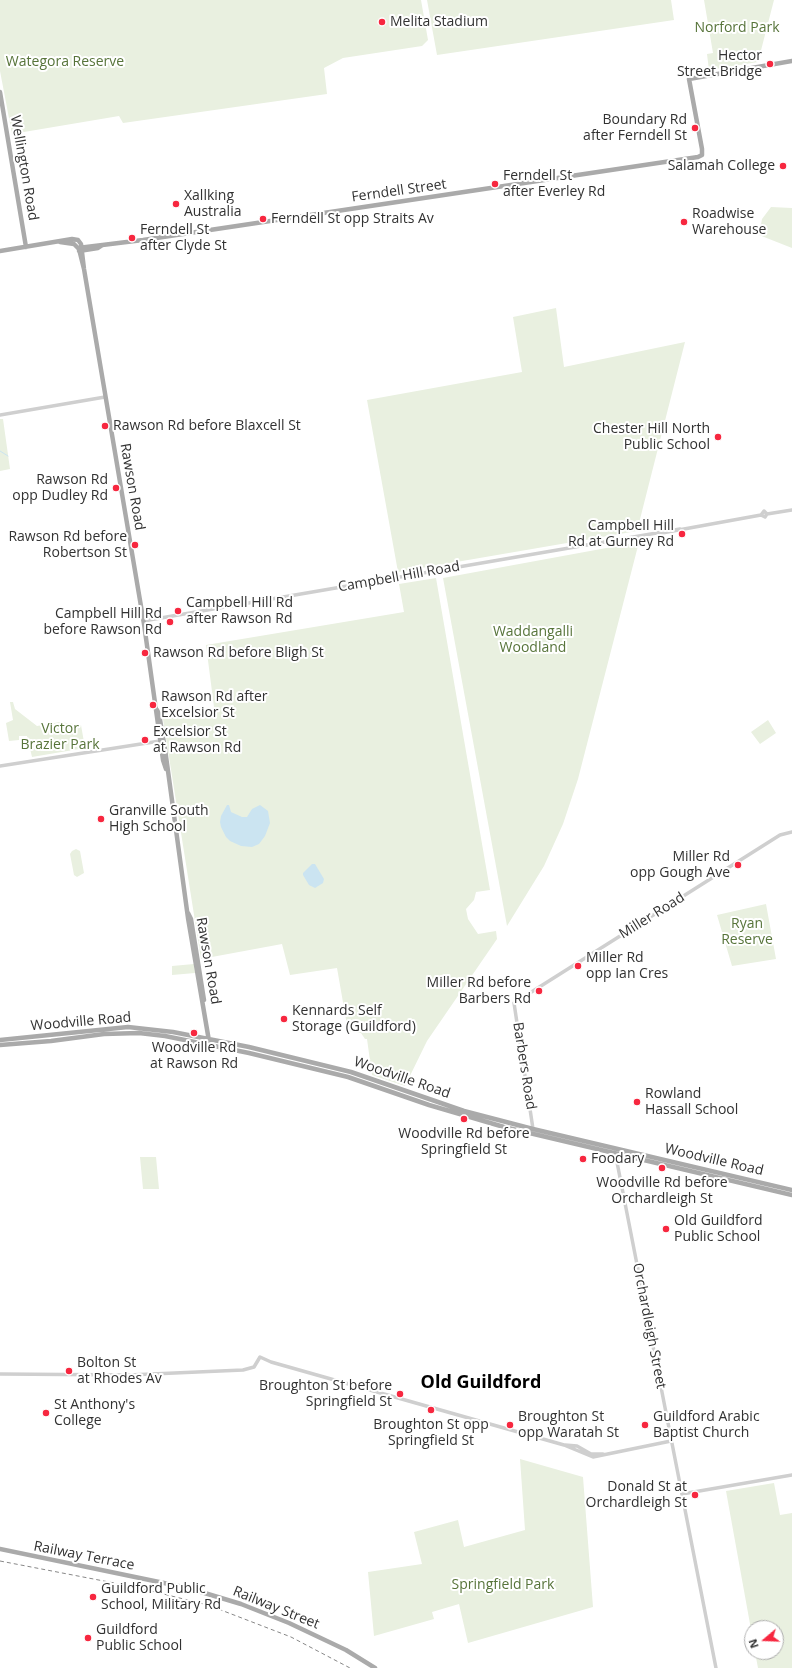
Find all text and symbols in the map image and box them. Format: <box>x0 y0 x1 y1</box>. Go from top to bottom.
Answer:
place label: Melita Stadium <box>390 14 488 30</box>
marker: Melita Stadium <box>377 17 387 27</box>
park label: Norford Park <box>694 20 780 36</box>
place label: Hector Street Bridge <box>677 48 762 80</box>
park label: Wategora Reserve <box>6 54 124 70</box>
marker: Hector Street Bridge <box>765 59 775 69</box>
place label: Boundary Rd after Ferndell St <box>583 112 687 144</box>
street label: Wellington Road <box>6 114 42 222</box>
marker: Boundary Rd after Ferndell St <box>690 123 700 133</box>
place label: Salamah College <box>668 158 775 174</box>
marker: Salamah College <box>778 161 788 171</box>
place label: Ferndell St after Everley Rd <box>503 168 605 200</box>
street label: Ferndell Street <box>350 176 448 206</box>
marker: Ferndell St after Everley Rd <box>490 179 500 189</box>
place label: Xallking Australia <box>184 188 241 220</box>
marker: Xallking Australia <box>171 199 181 209</box>
place label: Roadwise Warehouse <box>692 206 766 238</box>
place label: Ferndell St opp Straits Av <box>271 211 434 227</box>
marker: Ferndell St opp Straits Av <box>258 214 268 224</box>
marker: Roadwise Warehouse <box>679 217 689 227</box>
place label: Ferndell St after Clyde St <box>140 222 227 254</box>
marker: Ferndell St after Clyde St <box>127 233 137 243</box>
place label: Rawson Rd before Blaxcell St <box>113 418 301 434</box>
marker: Rawson Rd before Blaxcell St <box>100 421 110 431</box>
place label: Chester Hill North Public School <box>593 421 710 454</box>
marker: Chester Hill North Public School <box>713 432 723 442</box>
street label: Rawson Road <box>116 442 148 532</box>
place label: Rawson Rd opp Dudley Rd <box>12 472 108 504</box>
marker: Rawson Rd opp Dudley Rd <box>111 483 121 493</box>
place label: Campbell Hill Rd at Gurney Rd <box>568 518 674 550</box>
place label: Rawson Rd before Robertson St <box>8 529 127 562</box>
marker: Campbell Hill Rd at Gurney Rd <box>677 529 687 539</box>
marker: Rawson Rd before Robertson St <box>130 540 140 550</box>
street label: Campbell Hill Road <box>337 558 461 596</box>
place label: Campbell Hill Rd after Rawson Rd <box>186 595 293 628</box>
place label: Campbell Hill Rd before Rawson Rd <box>43 606 162 638</box>
marker: Campbell Hill Rd after Rawson Rd <box>173 606 183 616</box>
marker: Campbell Hill Rd before Rawson Rd <box>165 617 175 627</box>
park label: Waddangalli Woodland <box>493 624 573 656</box>
place label: Rawson Rd before Bligh St <box>153 645 324 661</box>
marker: Rawson Rd before Bligh St <box>140 648 150 658</box>
place label: Rawson Rd after Excelsior St <box>161 689 267 722</box>
marker: Rawson Rd after Excelsior St <box>148 700 158 710</box>
park label: Victor Brazier Park <box>20 721 100 754</box>
place label: Excelsior St at Rawson Rd <box>153 724 241 756</box>
marker: Excelsior St at Rawson Rd <box>140 735 150 745</box>
place label: Granville South High School <box>109 803 209 836</box>
marker: Granville South High School <box>96 814 106 824</box>
place label: Miller Rd opp Gough Ave <box>630 849 730 882</box>
marker: Miller Rd opp Gough Ave <box>733 860 743 870</box>
street label: Miller Road <box>616 889 688 943</box>
street label: Rawson Road <box>192 916 224 1006</box>
park label: Ryan Reserve <box>721 916 773 948</box>
place label: Miller Rd opp Ian Cres <box>586 950 668 982</box>
marker: Miller Rd opp Ian Cres <box>573 961 583 971</box>
place label: Miller Rd before Barbers Rd <box>427 975 531 1008</box>
marker: Miller Rd before Barbers Rd <box>534 986 544 996</box>
place label: Kennards Self Storage (Guildford) <box>292 1003 416 1036</box>
street label: Woodville Road <box>30 1009 132 1035</box>
marker: Kennards Self Storage (Guildford) <box>279 1014 289 1024</box>
street label: Barbers Road <box>509 1021 539 1111</box>
marker: Woodville Rd at Rawson Rd <box>189 1028 199 1038</box>
place label: Woodville Rd at Rawson Rd <box>150 1040 238 1072</box>
street label: Woodville Road <box>352 1054 452 1102</box>
place label: Rowland Hassall School <box>645 1086 738 1118</box>
marker: Rowland Hassall School <box>632 1097 642 1107</box>
marker: Woodville Rd before Springfield St <box>459 1114 469 1124</box>
place label: Woodville Rd before Springfield St <box>398 1126 530 1158</box>
street label: Woodville Road <box>663 1140 765 1180</box>
place label: Foodary <box>591 1151 644 1167</box>
marker: Foodary <box>578 1154 588 1164</box>
marker: Woodville Rd before Orchardleigh St <box>657 1163 667 1173</box>
place label: Woodville Rd before Orchardleigh St <box>596 1175 728 1208</box>
place label: Old Guildford Public School <box>674 1213 762 1246</box>
marker: Old Guildford Public School <box>661 1224 671 1234</box>
street label: Orchardleigh Street <box>629 1262 669 1390</box>
place label: Bolton St at Rhodes Av <box>77 1355 162 1388</box>
marker: Bolton St at Rhodes Av <box>64 1366 74 1376</box>
district label: Old Guildford <box>421 1372 541 1394</box>
place label: Broughton St before Springfield St <box>259 1378 392 1410</box>
marker: Broughton St before Springfield St <box>395 1389 405 1399</box>
place label: St Anthony's College <box>54 1397 135 1430</box>
marker: Broughton St opp Springfield St <box>426 1405 436 1415</box>
marker: St Anthony's College <box>41 1408 51 1418</box>
place label: Broughton St opp Waratah St <box>518 1409 619 1442</box>
place label: Guildford Arabic Baptist Church <box>653 1409 760 1442</box>
place label: Broughton St opp Springfield St <box>373 1417 489 1450</box>
marker: Broughton St opp Waratah St <box>505 1420 515 1430</box>
marker: Guildford Arabic Baptist Church <box>640 1420 650 1430</box>
place label: Donald St at Orchardleigh St <box>586 1479 687 1512</box>
marker: Donald St at Orchardleigh St <box>690 1490 700 1500</box>
street label: Railway Terrace <box>32 1538 136 1574</box>
park label: Springfield Park <box>452 1577 554 1593</box>
place label: Guildford Public School, Military Rd <box>101 1581 221 1614</box>
street label: Railway Street <box>230 1583 322 1633</box>
marker: Guildford Public School, Military Rd <box>88 1592 98 1602</box>
north arrow <box>744 1620 784 1660</box>
place label: Guildford Public School <box>96 1622 182 1654</box>
marker: Guildford Public School <box>83 1633 93 1643</box>
text: N <box>745 1637 762 1650</box>

